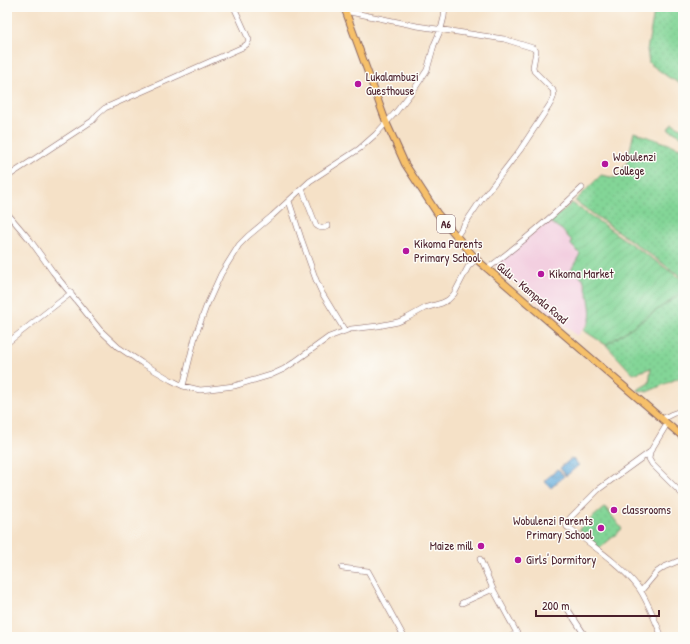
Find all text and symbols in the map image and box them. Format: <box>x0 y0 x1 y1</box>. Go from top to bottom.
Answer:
place label: Lukalambuzi Guesthouse <box>366 68 419 99</box>
marker: Lukalambuzi Guesthouse <box>353 79 363 89</box>
place label: Wobulenzi College <box>613 148 656 179</box>
marker: Wobulenzi College <box>600 159 610 169</box>
road number: A6 <box>437 215 455 233</box>
place label: Kikoma Parents Primary School <box>414 235 483 266</box>
marker: Kikoma Parents Primary School <box>401 246 411 256</box>
street label: Gulu - Kampala Road <box>493 258 572 328</box>
place label: Kikoma Market <box>549 265 615 282</box>
marker: Kikoma Market <box>536 269 546 279</box>
place label: classrooms <box>622 501 671 518</box>
marker: classrooms <box>609 505 619 515</box>
place label: Wobulenzi Parents Primary School <box>513 512 594 543</box>
marker: Wobulenzi Parents Primary School <box>596 523 606 533</box>
place label: Maize mill <box>430 537 474 554</box>
marker: Maize mill <box>476 541 486 551</box>
place label: Girls' Dormitory <box>526 551 596 568</box>
marker: Girls' Dormitory <box>513 555 523 565</box>
scale bar <box>536 592 659 618</box>
text: 200 m <box>542 597 569 614</box>

